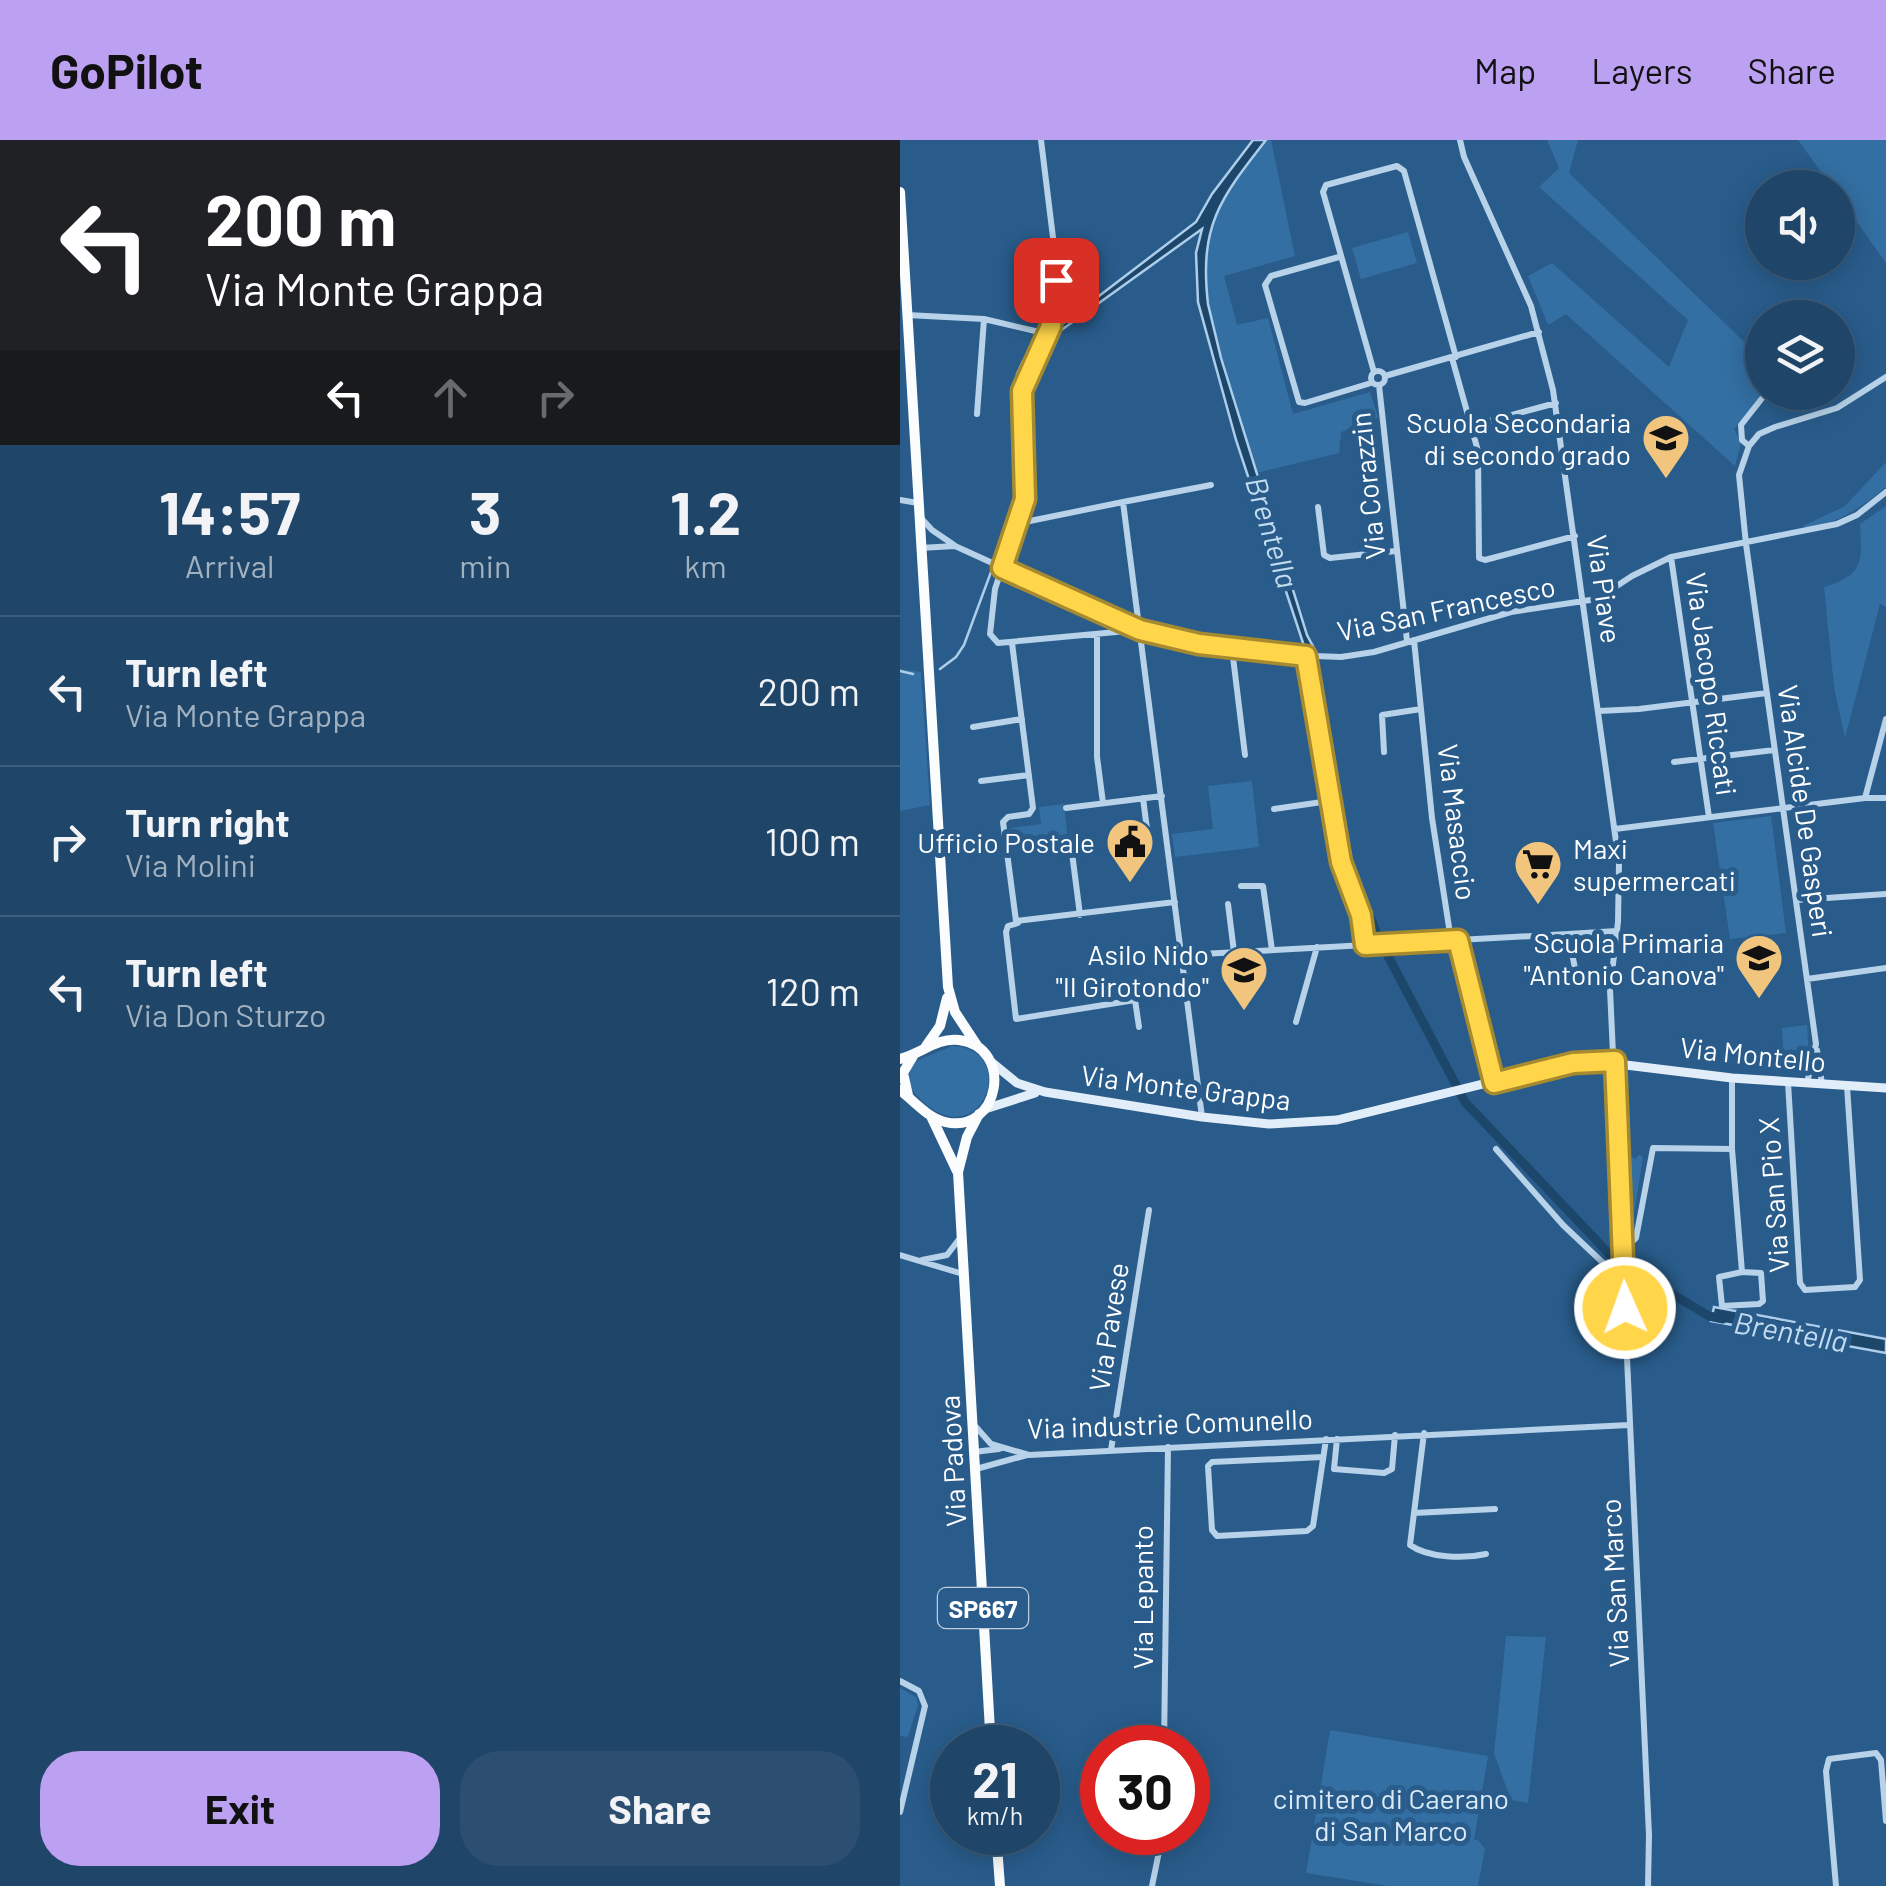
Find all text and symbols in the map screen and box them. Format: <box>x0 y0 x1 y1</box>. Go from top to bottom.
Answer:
text: GoPilot <box>50 41 203 99</box>
text: Map <box>1474 49 1536 91</box>
text: Layers <box>1591 49 1693 91</box>
text: Share <box>1748 49 1836 91</box>
map controls <box>1745 170 1855 410</box>
button: sound <box>1745 170 1855 280</box>
text: 200 m <box>205 176 396 260</box>
icon: left <box>40 180 170 310</box>
pin <box>1014 238 1099 323</box>
icon: arrive <box>1029 253 1084 308</box>
text: Via Monte Grappa <box>205 261 544 315</box>
button: layers <box>1745 300 1855 410</box>
icon: left <box>318 370 373 425</box>
icon: ahead <box>423 370 478 425</box>
icon: right <box>528 370 583 425</box>
place label: Scuola Secondaria di secondo grado <box>1406 405 1631 471</box>
street label: Via Corazzin <box>1342 411 1392 561</box>
school or university icon: Scuola Secondaria di secondo grado <box>1640 412 1692 480</box>
water label: Brentella <box>1239 472 1307 592</box>
text: 14:57 <box>159 475 300 547</box>
text: 3 <box>469 475 501 547</box>
text: 1.2 <box>670 475 741 547</box>
street label: Via Piave <box>1581 533 1629 645</box>
text: Arrival <box>185 546 274 584</box>
text: min <box>459 546 511 584</box>
text: km <box>684 546 727 584</box>
street label: Via San Francesco <box>1334 568 1558 648</box>
street label: Via Jacopo Riccati <box>1680 570 1744 798</box>
text: Turn left <box>125 649 268 695</box>
icon: left <box>40 664 95 719</box>
text: 200 m <box>758 668 860 714</box>
street label: Via Alcide De Gasperi <box>1771 683 1841 939</box>
text: Via Monte Grappa <box>125 695 366 733</box>
street label: Via Masaccio <box>1432 742 1484 902</box>
text: Turn right <box>125 799 290 845</box>
icon: right <box>40 814 95 869</box>
public building icon: Ufficio Postale <box>1104 816 1156 884</box>
text: 100 m <box>765 818 860 864</box>
place label: Ufficio Postale <box>917 825 1095 859</box>
place label: Maxi supermercati <box>1573 831 1736 897</box>
supermarket icon: Maxi supermercati <box>1512 838 1564 906</box>
text: Via Molini <box>125 845 256 883</box>
place label: Scuola Primaria "Antonio Canova" <box>1523 925 1724 991</box>
school or university icon: Scuola Primaria "Antonio Canova" <box>1733 932 1785 1000</box>
place label: Asilo Nido "Il Girotondo" <box>1055 937 1209 1003</box>
school or university icon: Asilo Nido "Il Girotondo" <box>1218 944 1270 1012</box>
text: Turn left <box>125 949 268 995</box>
icon: left <box>40 964 95 1019</box>
text: 120 m <box>766 968 860 1014</box>
text: Via Don Sturzo <box>125 995 327 1033</box>
street label: Via Montello <box>1678 1029 1828 1079</box>
street label: Via Monte Grappa <box>1079 1057 1293 1117</box>
street label: Via San Pio X <box>1751 1116 1795 1274</box>
position arrow <box>1573 1256 1677 1360</box>
street label: Via Pavese <box>1081 1260 1135 1394</box>
water label: Brentella <box>1731 1303 1851 1359</box>
street label: Via Padova <box>932 1394 972 1528</box>
street label: Via industrie Comunello <box>1027 1401 1313 1445</box>
street label: Via San Marco <box>1593 1498 1635 1668</box>
street label: Via Lepanto <box>1125 1525 1159 1669</box>
road number: SP667 <box>938 1588 1028 1628</box>
speed limit sign: 30 <box>1080 1725 1210 1855</box>
text: 21 <box>972 1748 1018 1808</box>
button: Exit <box>40 1751 440 1866</box>
button: Share <box>460 1751 860 1866</box>
park label: cimitero di Caerano di San Marco <box>1273 1781 1509 1847</box>
text: km/h <box>967 1800 1023 1830</box>

